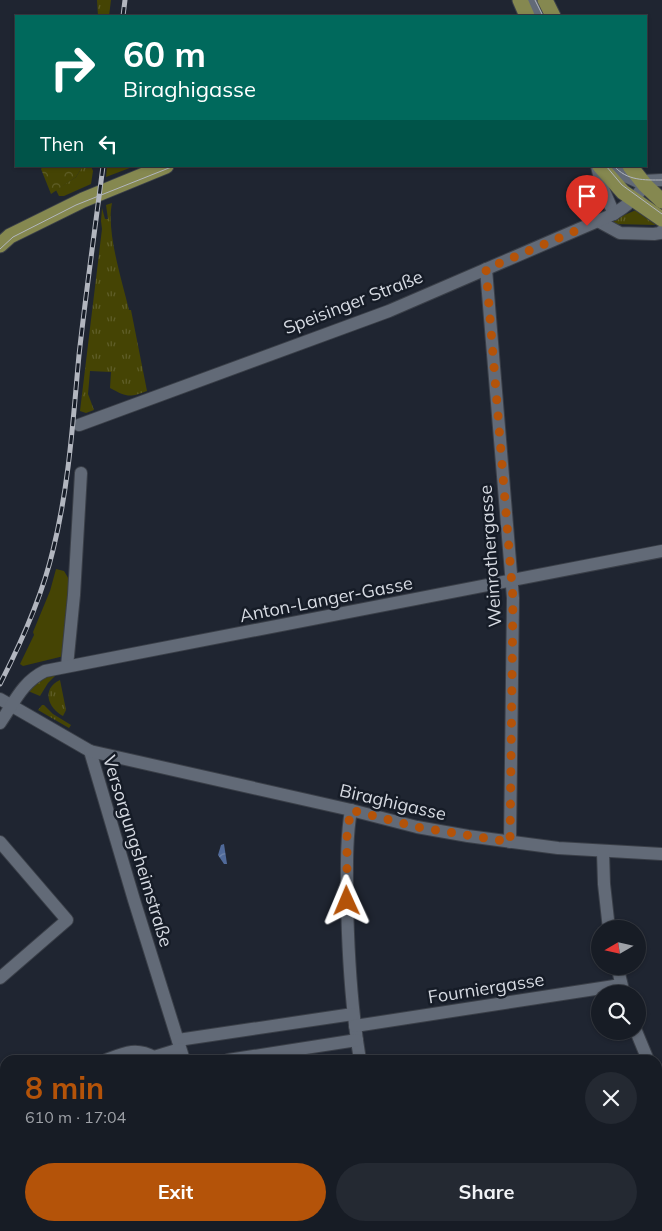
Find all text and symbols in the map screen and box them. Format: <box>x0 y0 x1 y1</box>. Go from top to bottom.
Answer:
text: 60 m <box>123 32 206 76</box>
icon: right <box>40 35 105 100</box>
text: Biraghigasse <box>123 75 256 103</box>
icon: left <box>94 130 122 158</box>
text: Then <box>40 132 84 156</box>
pin <box>566 175 608 226</box>
icon: arrive <box>573 182 601 210</box>
street label: Speisinger Straße <box>280 265 426 339</box>
street label: Weinrothergasse <box>474 484 506 628</box>
street label: Anton-Langer-Gasse <box>238 571 414 627</box>
street label: Versorgungsheimstraße <box>98 753 178 949</box>
street label: Biraghigasse <box>337 779 449 825</box>
position arrow <box>320 874 372 926</box>
north arrow <box>591 920 646 975</box>
map controls <box>591 920 646 1040</box>
street label: Fourniergasse <box>426 967 546 1009</box>
button: search <box>591 985 646 1040</box>
text: 8 min <box>25 1069 104 1107</box>
button: close <box>585 1072 637 1124</box>
text: 610 m · 17:04 <box>25 1107 126 1127</box>
button: Exit <box>25 1163 326 1221</box>
button: Share <box>336 1163 637 1221</box>

